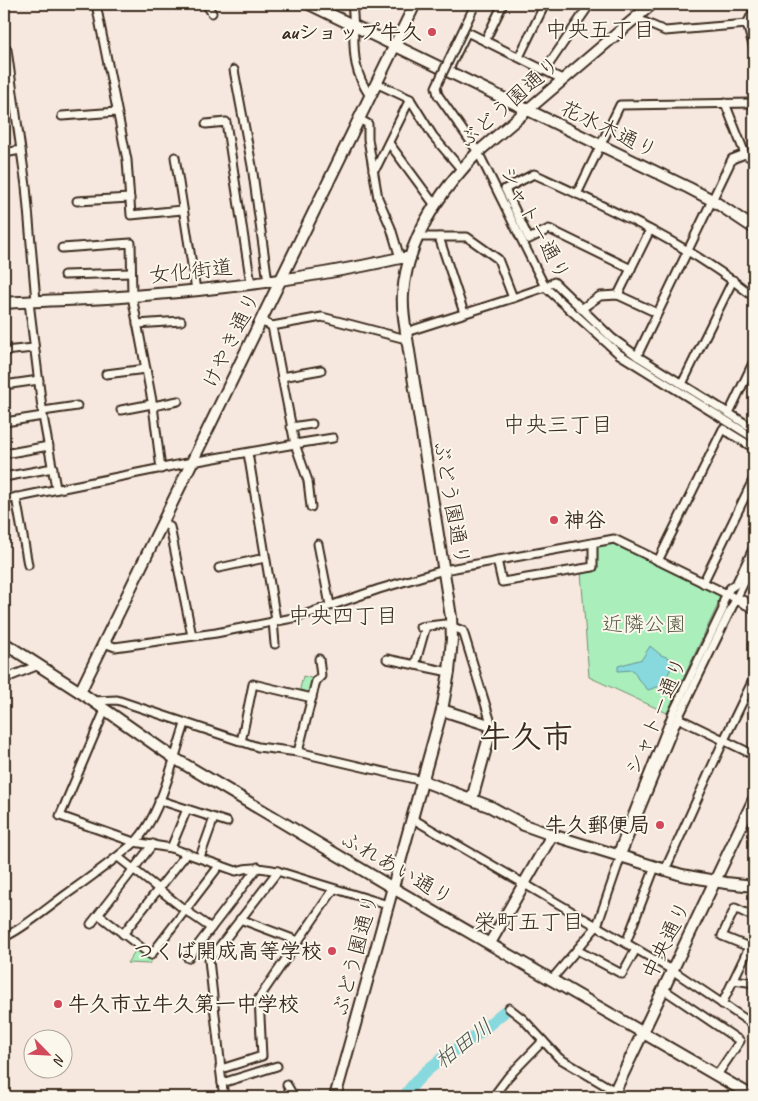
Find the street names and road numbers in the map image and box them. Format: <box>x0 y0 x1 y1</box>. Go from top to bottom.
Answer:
street label: ぶどう園通り <box>453 51 565 153</box>
street label: 花水木通り <box>556 94 662 164</box>
street label: シャトー通り <box>494 161 576 285</box>
street label: 女化街道 <box>148 254 234 288</box>
street label: けやき通り <box>196 287 266 393</box>
street label: ぶどう園通り <box>428 438 476 568</box>
street label: シャトー通り <box>619 653 693 779</box>
street label: ふれあい通り <box>336 825 458 911</box>
street label: ぶどう園通り <box>326 891 384 1019</box>
street label: 中央通り <box>636 897 696 983</box>

